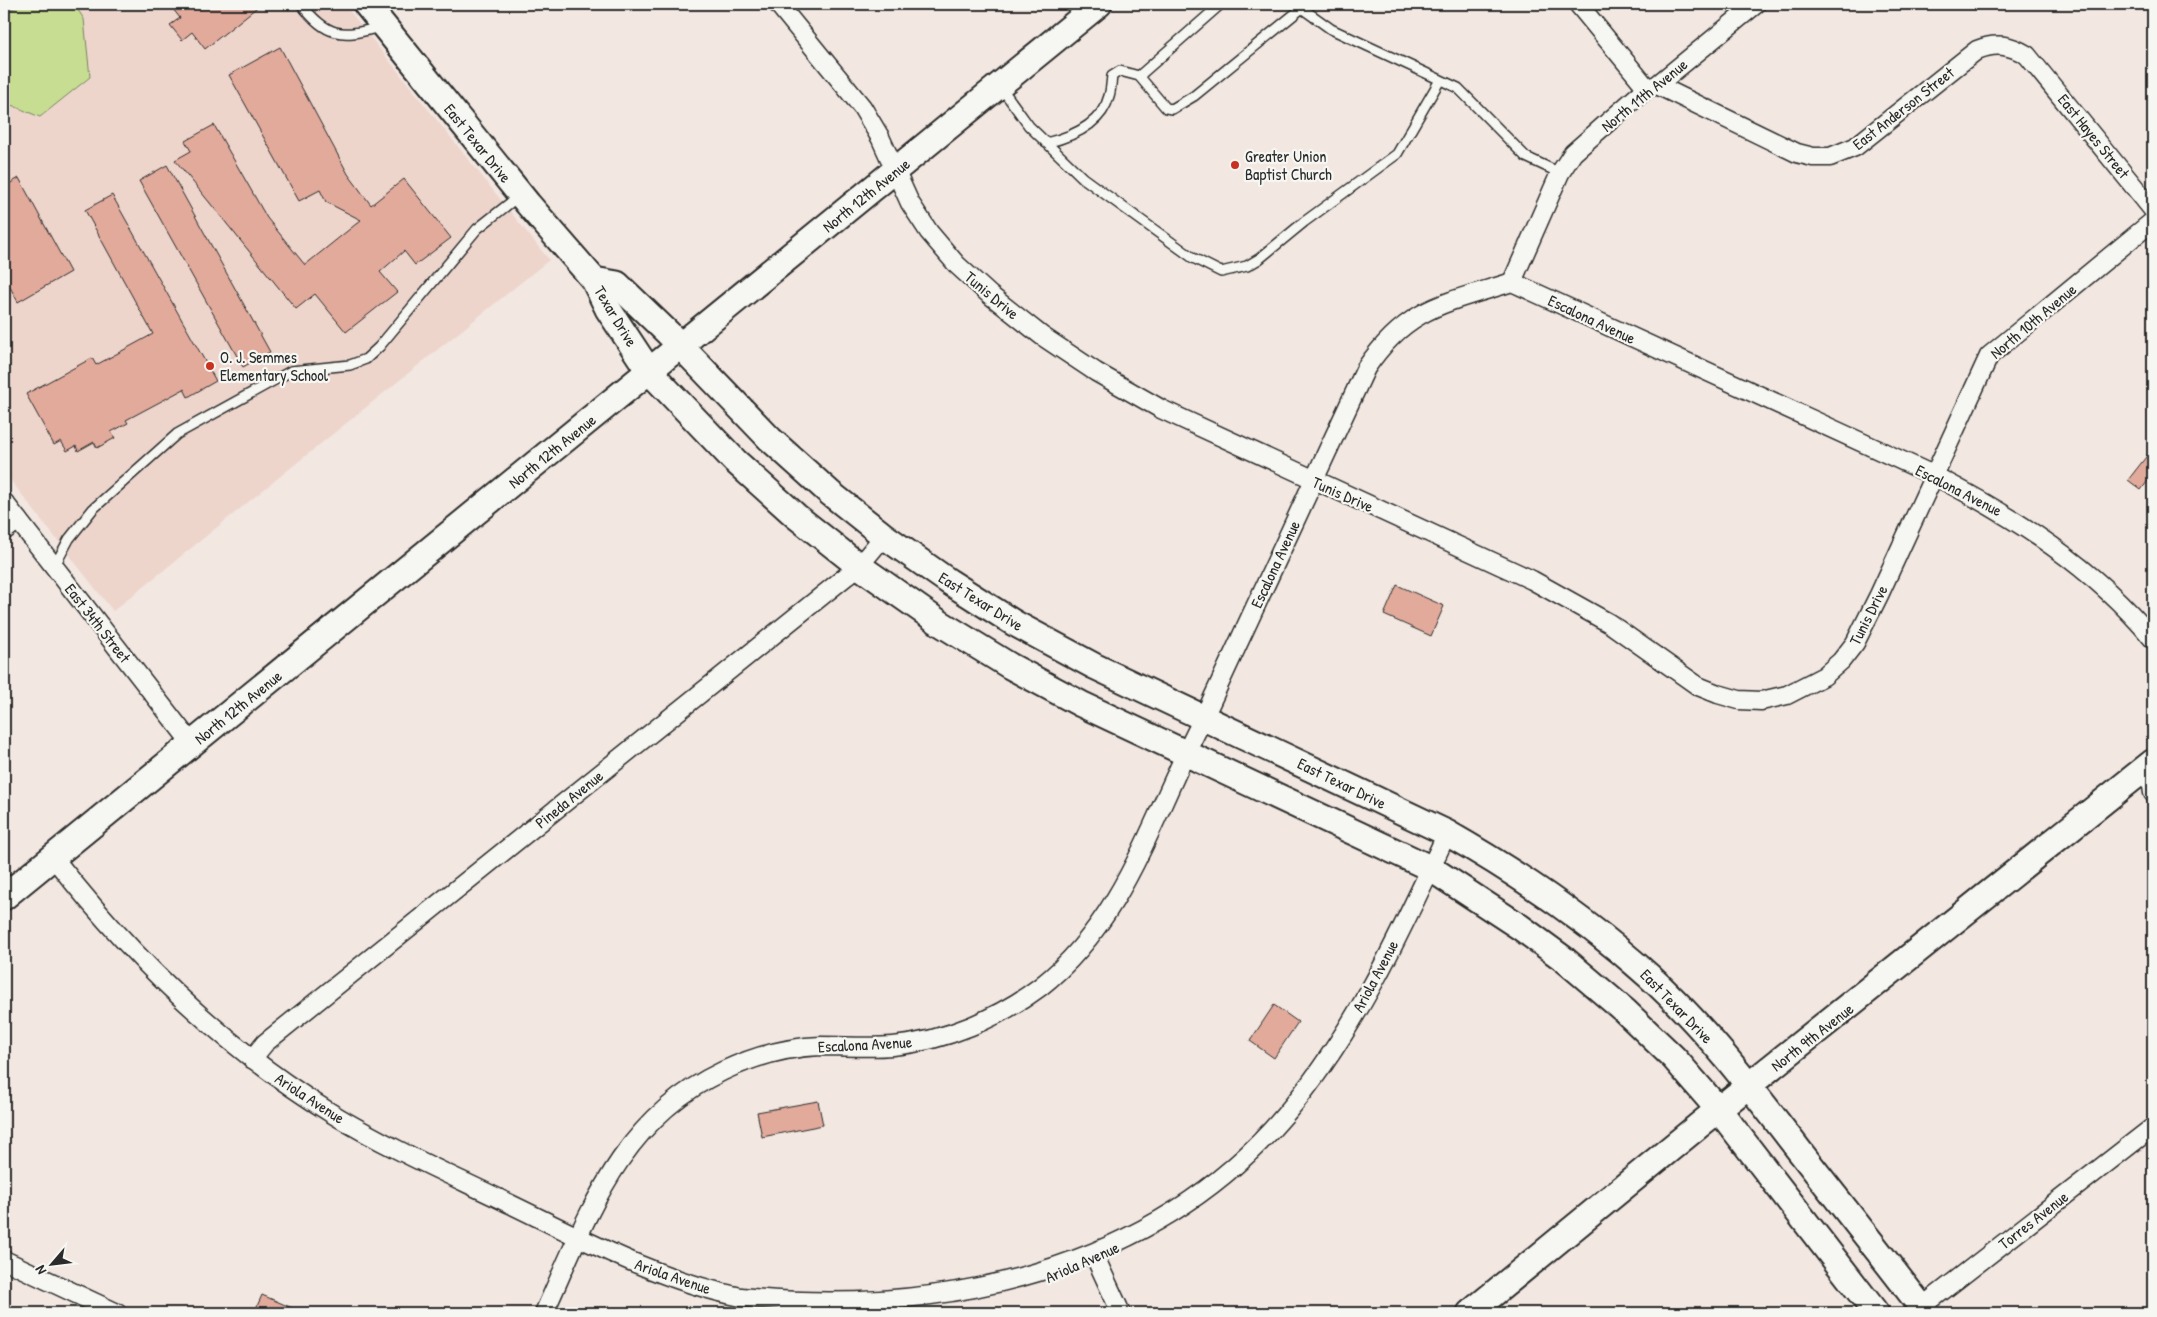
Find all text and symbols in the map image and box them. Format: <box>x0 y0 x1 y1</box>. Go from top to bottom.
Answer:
street label: North 11th Avenue <box>1596 53 1692 137</box>
street label: East Anderson Street <box>1848 61 1959 155</box>
street label: East Hayes Street <box>2053 89 2135 183</box>
street label: East Texar Drive <box>439 99 517 188</box>
place label: Greater Union Baptist Church <box>1245 145 1332 185</box>
street label: North 12th Avenue <box>818 152 915 237</box>
marker: Greater Union Baptist Church <box>1229 159 1241 171</box>
street label: Tunis Drive <box>960 266 1024 325</box>
street label: North 10th Avenue <box>1985 278 2081 364</box>
street label: Texar Drive <box>589 282 643 351</box>
street label: Escalona Avenue <box>1545 289 1640 349</box>
place label: O. J. Semmes Elementary School <box>220 346 329 386</box>
marker: O. J. Semmes Elementary School <box>204 360 216 372</box>
street label: North 12th Avenue <box>504 408 601 493</box>
street label: Escalona Avenue <box>1912 459 2007 521</box>
street label: Tunis Drive <box>1309 471 1378 517</box>
street label: Escalona Avenue <box>1245 516 1305 611</box>
street label: East Texar Drive <box>934 566 1028 636</box>
street label: East 34th Street <box>60 579 136 668</box>
street label: Tunis Drive <box>1844 581 1893 649</box>
street label: North 12th Avenue <box>190 664 287 749</box>
street label: East Texar Drive <box>1294 752 1391 814</box>
street label: Pineda Avenue <box>530 764 608 833</box>
street label: Ariola Avenue <box>1347 936 1403 1016</box>
street label: East Texar Drive <box>1636 964 1719 1049</box>
street label: North 9th Avenue <box>1766 997 1858 1076</box>
street label: Escalona Avenue <box>817 1031 913 1057</box>
street label: Ariola Avenue <box>271 1067 350 1129</box>
street label: Torres Avenue <box>1994 1185 2073 1254</box>
street label: Ariola Avenue <box>1042 1236 1123 1288</box>
north arrow <box>28 1240 78 1290</box>
street label: Ariola Avenue <box>632 1253 714 1299</box>
text: N <box>30 1262 50 1278</box>

